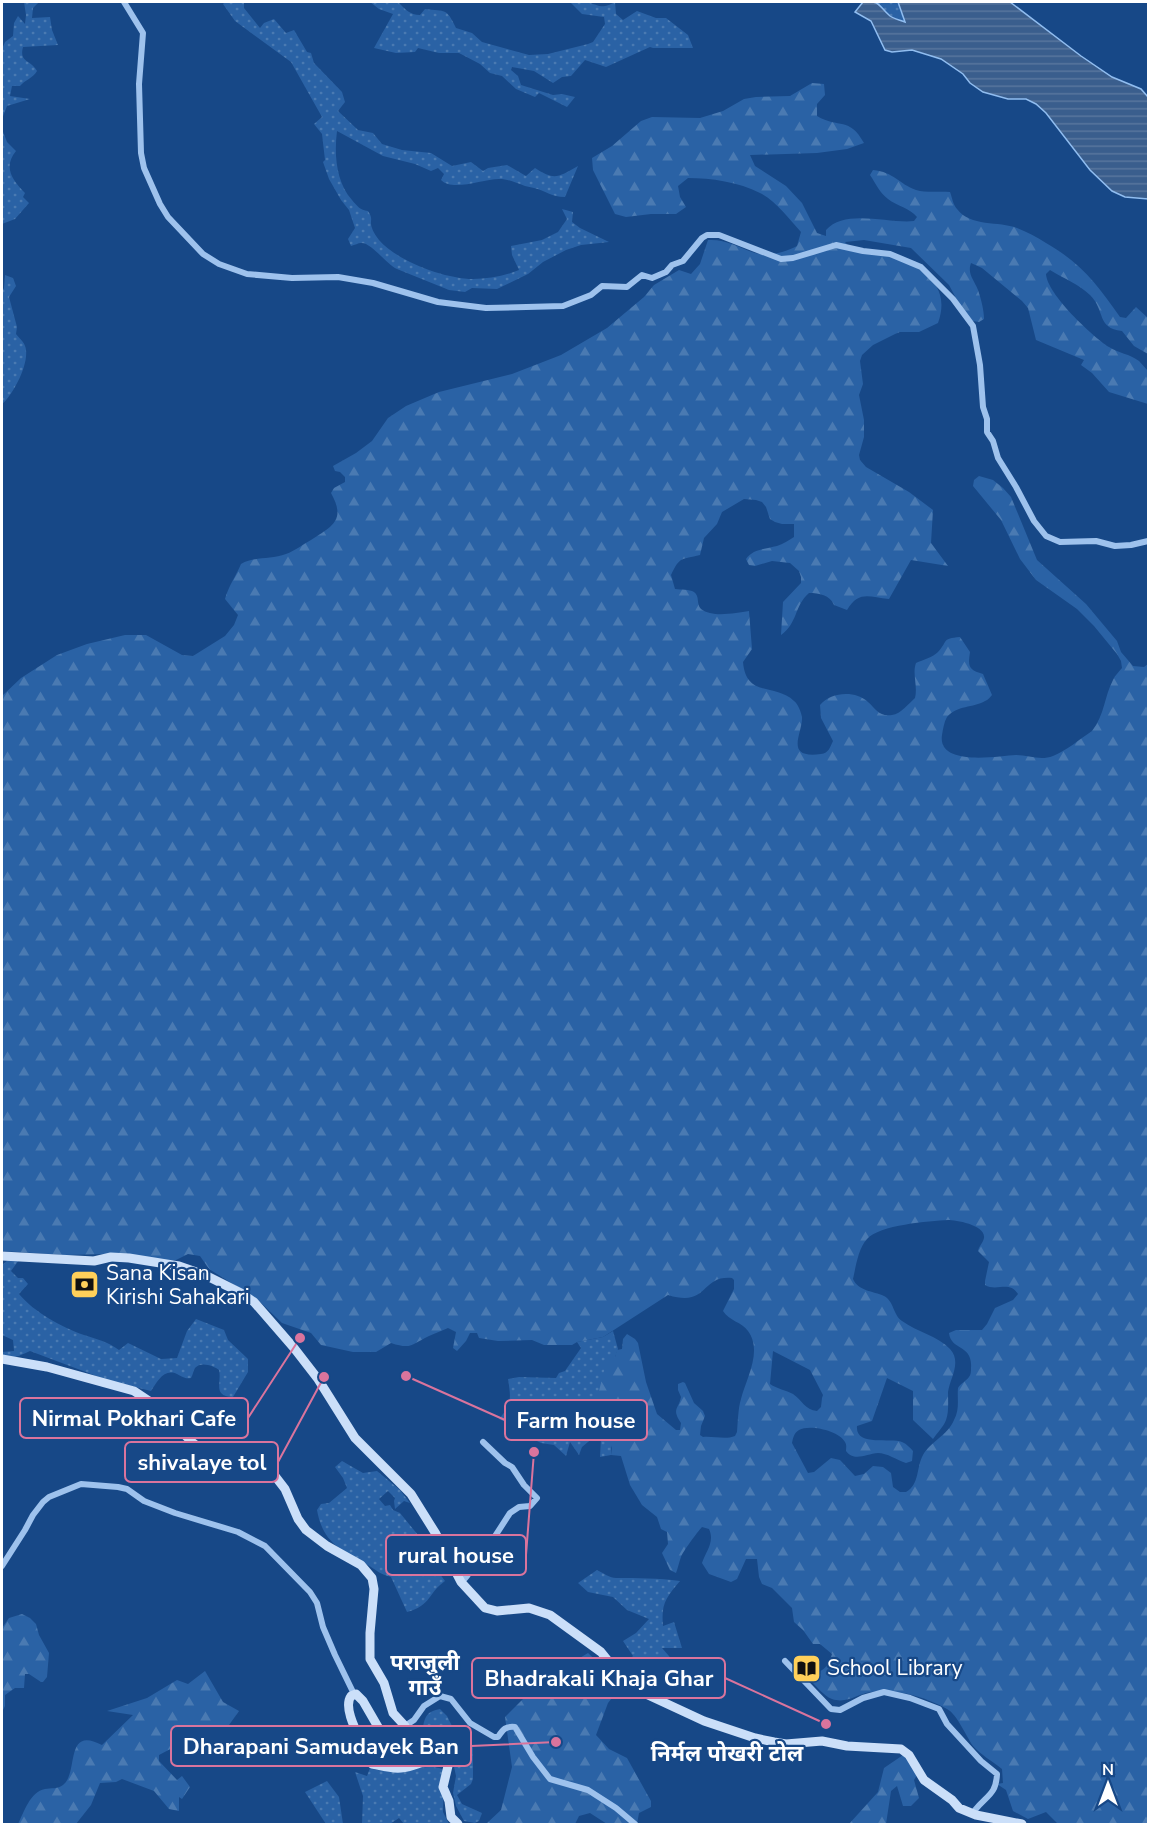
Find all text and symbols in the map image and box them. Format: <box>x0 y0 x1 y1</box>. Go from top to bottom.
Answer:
place label: Sana Kisan Kirishi Sahakari <box>106 1259 250 1311</box>
bank icon: Sana Kisan Kirishi Sahakari <box>69 1269 101 1301</box>
callout: Nirmal Pokhari Cafe <box>20 1398 248 1438</box>
callout: Farm house <box>505 1400 647 1440</box>
text: Nirmal Pokhari Cafe <box>32 1404 236 1434</box>
text: Farm house <box>517 1406 635 1436</box>
callout: shivalaye tol <box>125 1442 278 1482</box>
text: shivalaye tol <box>138 1448 266 1478</box>
callout: rural house <box>386 1535 526 1575</box>
text: rural house <box>398 1541 514 1571</box>
district label: पराजुली गाउँ <box>390 1648 460 1703</box>
library icon: School Library <box>790 1652 822 1684</box>
place label: School Library <box>827 1654 963 1682</box>
callout: Bhadrakali Khaja Ghar <box>472 1658 725 1698</box>
text: Bhadrakali Khaja Ghar <box>485 1664 714 1694</box>
callout: Dharapani Samudayek Ban <box>171 1726 471 1766</box>
text: Dharapani Samudayek Ban <box>183 1732 459 1762</box>
district label: निर्मल पोखरी टोल <box>651 1739 804 1769</box>
north arrow <box>1078 1754 1138 1814</box>
text: N <box>1102 1759 1114 1781</box>

